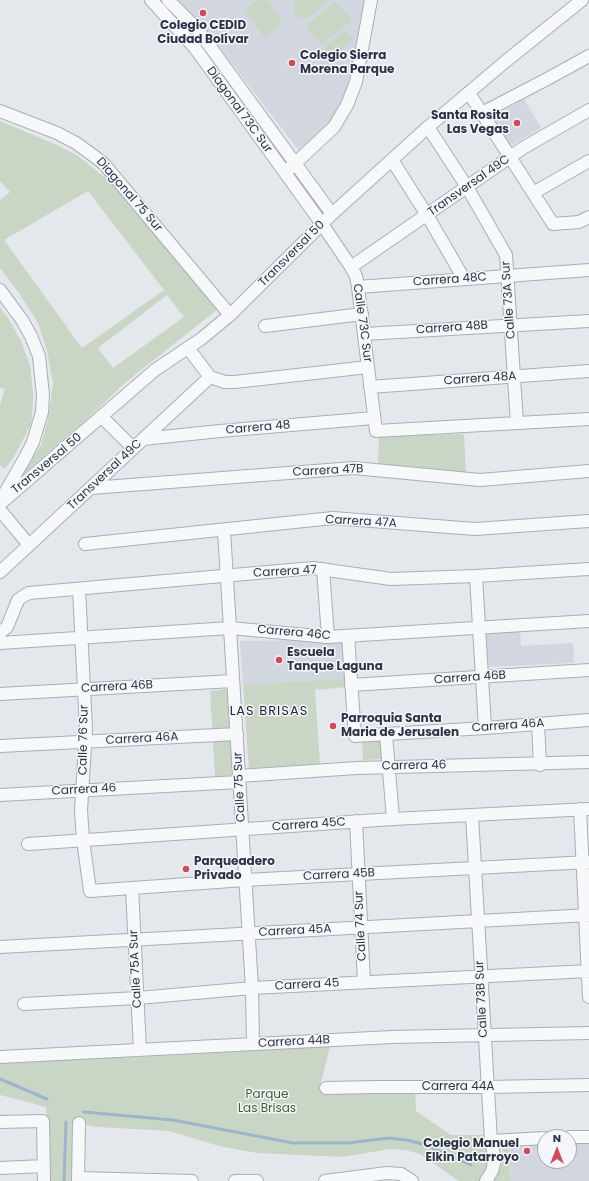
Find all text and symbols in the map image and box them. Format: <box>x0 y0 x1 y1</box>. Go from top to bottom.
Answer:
marker: Colegio CEDID Ciudad Bolívar <box>198 8 208 18</box>
place label: Colegio CEDID Ciudad Bolívar <box>157 19 249 47</box>
place label: Colegio Sierra Morena Parque <box>300 49 394 77</box>
marker: Colegio Sierra Morena Parque <box>287 58 297 68</box>
street label: Diagonal 73C Sur <box>203 64 275 156</box>
place label: Santa Rosita Las Vegas <box>431 109 509 137</box>
marker: Santa Rosita Las Vegas <box>512 118 522 128</box>
street label: Transversal 49C <box>425 152 513 220</box>
street label: Diagonal 75 Sur <box>93 155 165 235</box>
street label: Transversal 50 <box>256 218 328 290</box>
street label: Calle 73A Sur <box>499 261 519 339</box>
street label: Carrera 48C <box>413 270 487 290</box>
street label: Calle 73C Sur <box>349 283 375 363</box>
street label: Carrera 48B <box>416 318 488 338</box>
street label: Carrera 48A <box>443 369 517 389</box>
street label: Carrera 48 <box>225 418 291 438</box>
street label: Transversal 50 <box>9 430 85 498</box>
street label: Transversal 49C <box>65 437 145 513</box>
street label: Carrera 47B <box>292 462 364 480</box>
street label: Carrera 47A <box>325 513 397 531</box>
street label: Carrera 47 <box>253 563 317 581</box>
street label: Carrera 46C <box>257 623 331 643</box>
place label: Escuela Tanque Laguna <box>287 646 383 674</box>
marker: Escuela Tanque Laguna <box>274 655 284 665</box>
street label: Carrera 46B <box>434 668 506 688</box>
street label: Carrera 46B <box>81 678 153 696</box>
district label: LAS BRISAS <box>230 704 308 720</box>
street label: Calle 76 Sur <box>76 705 92 775</box>
place label: Parroquia Santa Maria de Jerusalen <box>341 712 459 740</box>
street label: Carrera 46A <box>471 716 545 736</box>
marker: Parroquia Santa Maria de Jerusalen <box>328 721 338 731</box>
street label: Carrera 46A <box>105 730 179 748</box>
street label: Calle 75 Sur <box>231 751 249 823</box>
street label: Carrera 46 <box>382 758 446 774</box>
street label: Carrera 46 <box>51 781 117 799</box>
street label: Carrera 45C <box>272 815 346 835</box>
place label: Parqueadero Privado <box>194 855 275 883</box>
marker: Parqueadero Privado <box>181 864 191 874</box>
street label: Carrera 45B <box>303 866 375 884</box>
street label: Calle 74 Sur <box>352 890 370 962</box>
street label: Carrera 45A <box>258 922 332 940</box>
street label: Calle 75A Sur <box>127 929 145 1009</box>
street label: Calle 73B Sur <box>473 960 491 1038</box>
street label: Carrera 45 <box>274 976 340 994</box>
street label: Carrera 44B <box>258 1033 330 1051</box>
street label: Carrera 44A <box>422 1080 494 1094</box>
park label: Parque Las Brisas <box>238 1088 296 1116</box>
north arrow <box>537 1129 577 1169</box>
text: N <box>553 1130 561 1146</box>
place label: Colegio Manuel Elkin Patarroyo <box>423 1137 519 1165</box>
marker: Colegio Manuel Elkin Patarroyo <box>522 1146 532 1156</box>

